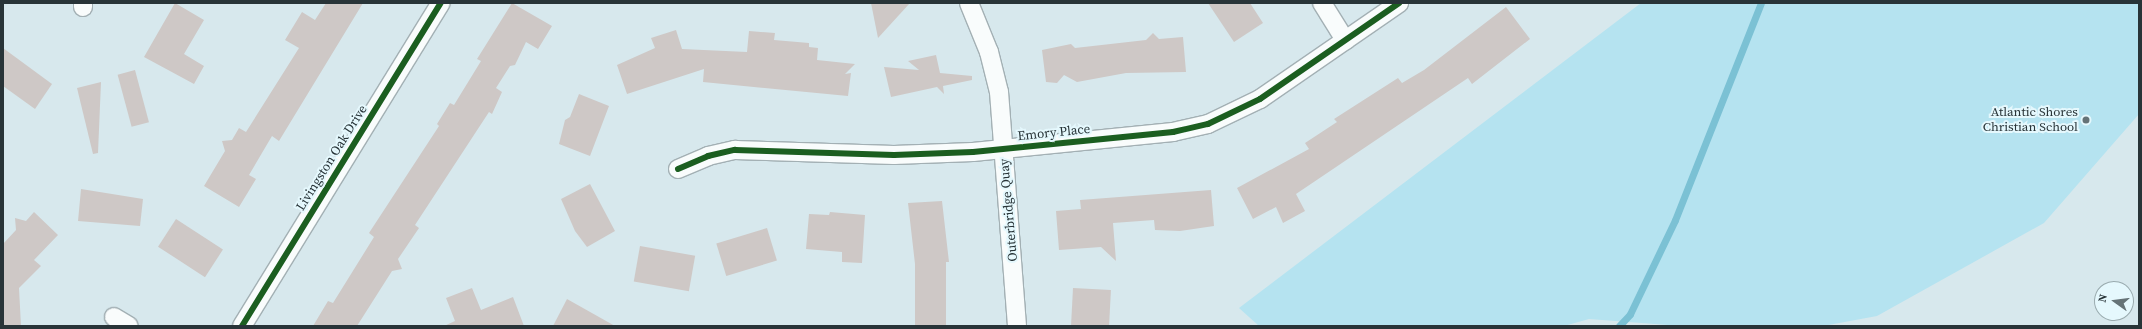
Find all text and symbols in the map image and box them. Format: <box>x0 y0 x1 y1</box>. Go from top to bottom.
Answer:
street label: Livingston Oak Drive <box>293 102 371 214</box>
place label: Atlantic Shores Christian School <box>1983 105 2078 136</box>
marker: Atlantic Shores Christian School <box>2081 115 2091 125</box>
street label: Emory Place <box>1017 121 1091 145</box>
street label: Outerbridge Quay <box>997 158 1021 262</box>
north arrow <box>2094 281 2134 321</box>
text: N <box>2095 293 2111 304</box>

